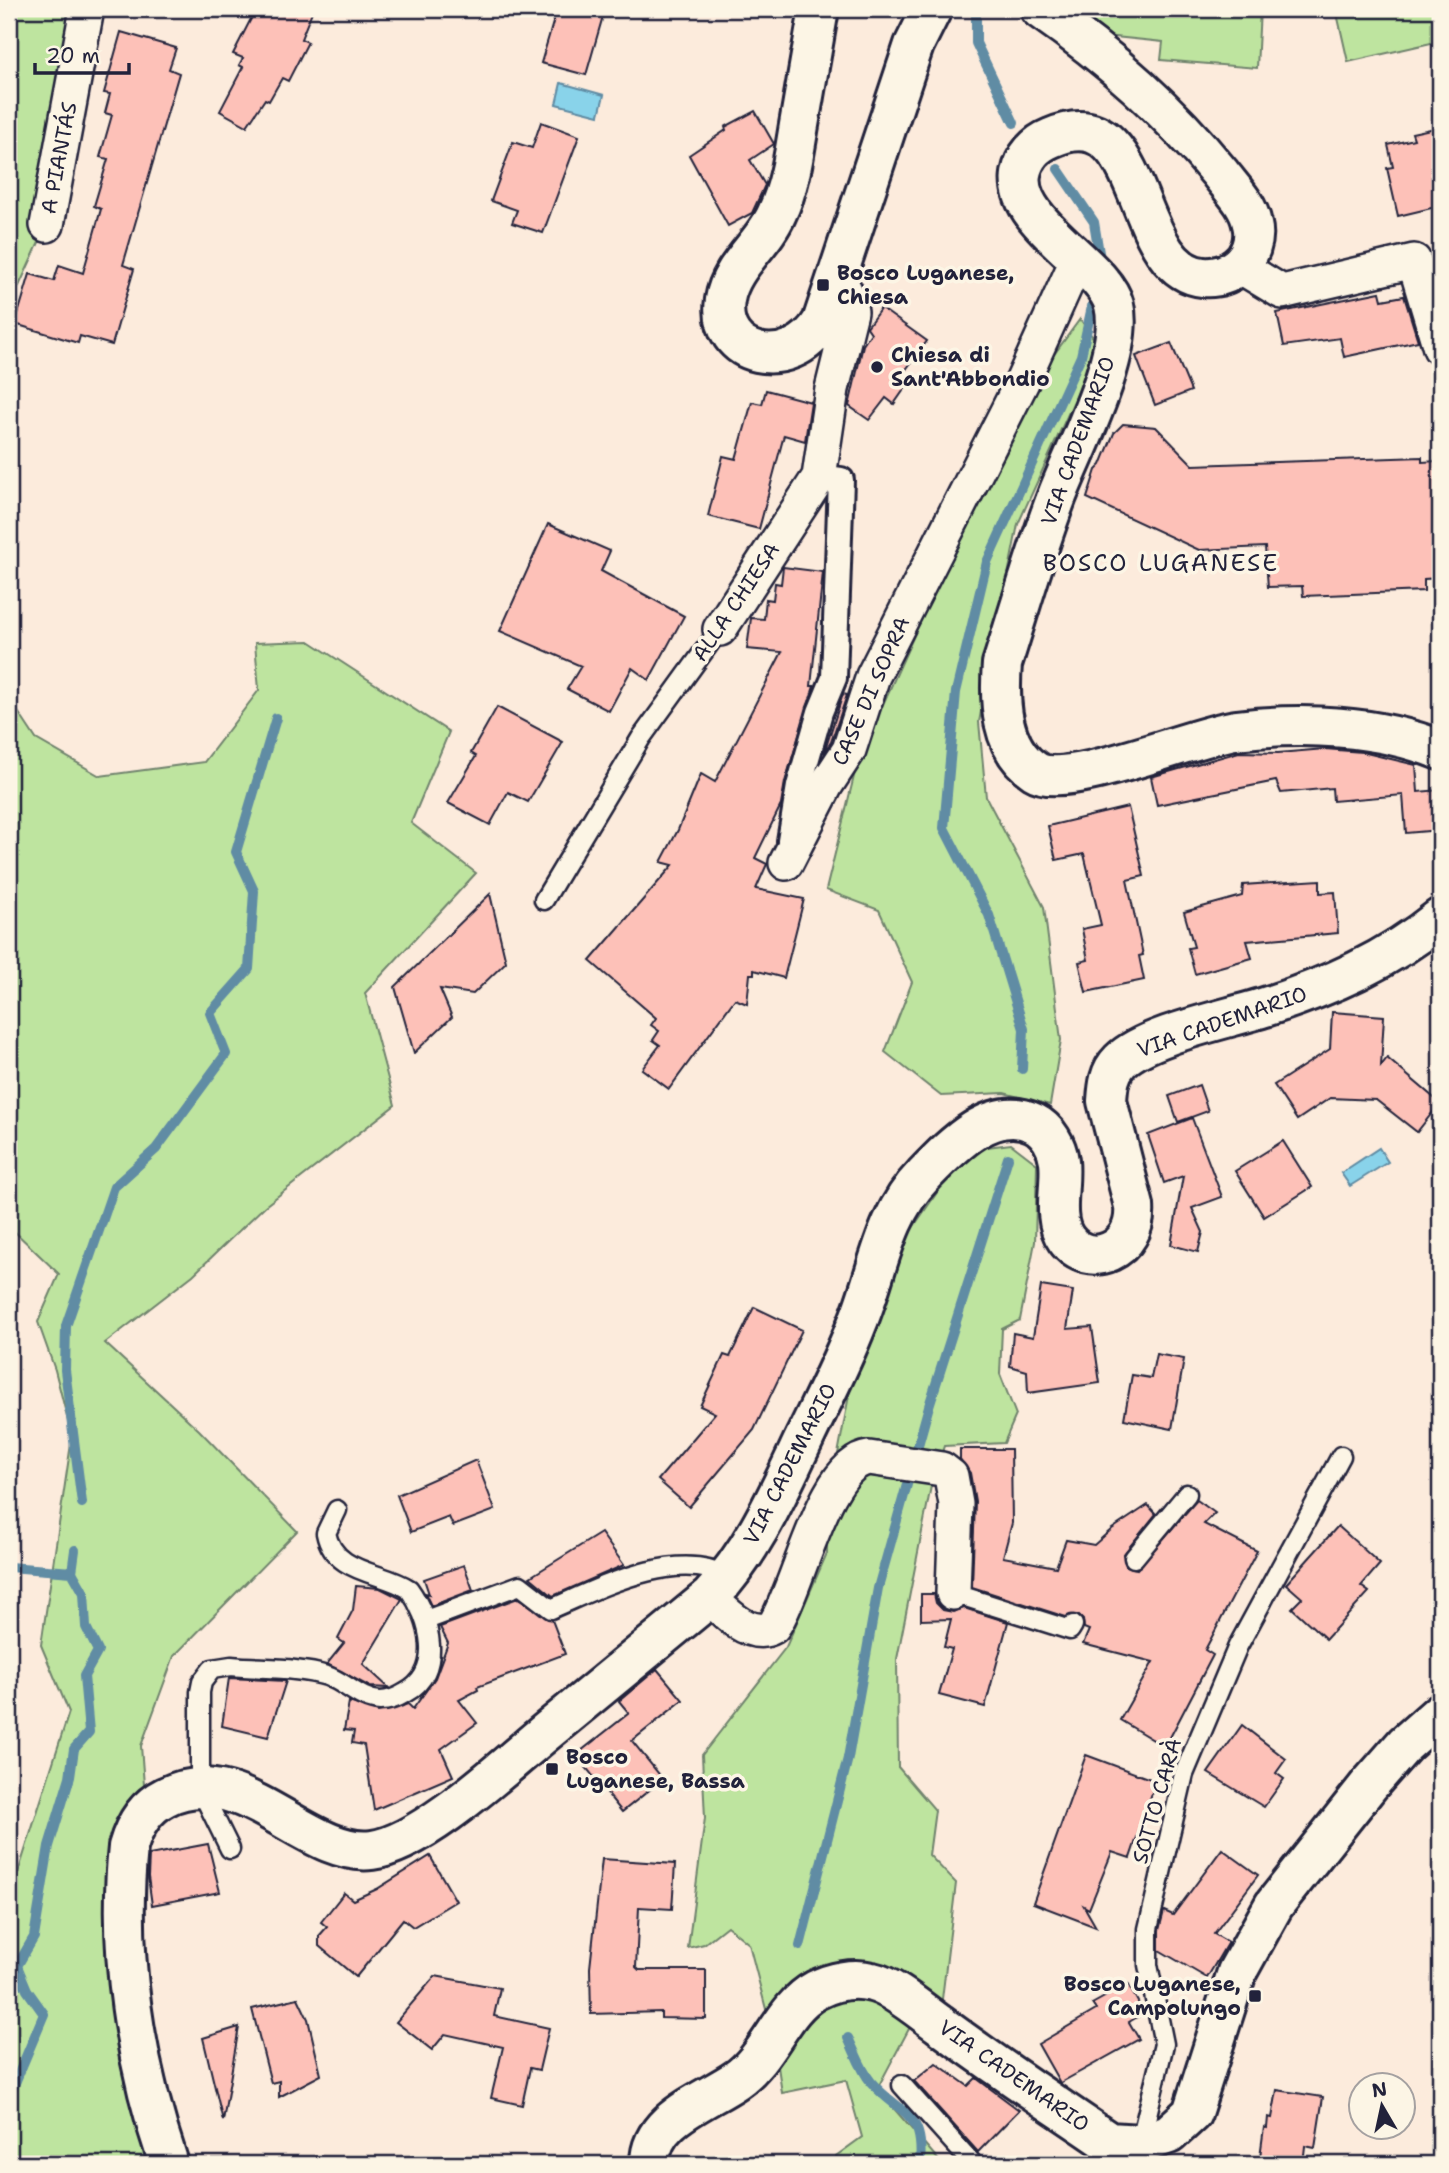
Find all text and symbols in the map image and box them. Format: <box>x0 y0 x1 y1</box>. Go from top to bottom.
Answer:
scale bar <box>35 32 130 76</box>
text: 20 m <box>46 42 100 70</box>
street label: A PIANTÁS <box>33 99 84 216</box>
place label: Bosco Luganese, Chiesa <box>837 259 1014 311</box>
marker: Bosco Luganese, Chiesa <box>815 277 831 293</box>
place label: Chiesa di Sant'Abbondio <box>891 341 1050 393</box>
street label: VIA CADEMARIO <box>1034 353 1122 529</box>
marker: Chiesa di Sant'Abbondio <box>869 359 885 375</box>
street label: ALLA CHIESA <box>686 537 786 667</box>
district label: BOSCO LUGANESE <box>1043 547 1279 579</box>
street label: CASE DI SOPRA <box>826 612 916 770</box>
street label: VIA CADEMARIO <box>1133 980 1311 1064</box>
street label: VIA CADEMARIO <box>737 1378 843 1550</box>
street label: SOTTO CARÀ <box>1125 1735 1188 1867</box>
place label: Bosco Luganese, Bassa <box>566 1743 746 1795</box>
marker: Bosco Luganese, Bassa <box>544 1761 560 1777</box>
place label: Bosco Luganese, Campolungo <box>1064 1970 1241 2022</box>
marker: Bosco Luganese, Campolungo <box>1247 1988 1263 2004</box>
street label: VIA CADEMARIO <box>933 2014 1095 2138</box>
north arrow <box>1348 2072 1418 2142</box>
text: N <box>1370 2076 1389 2103</box>

